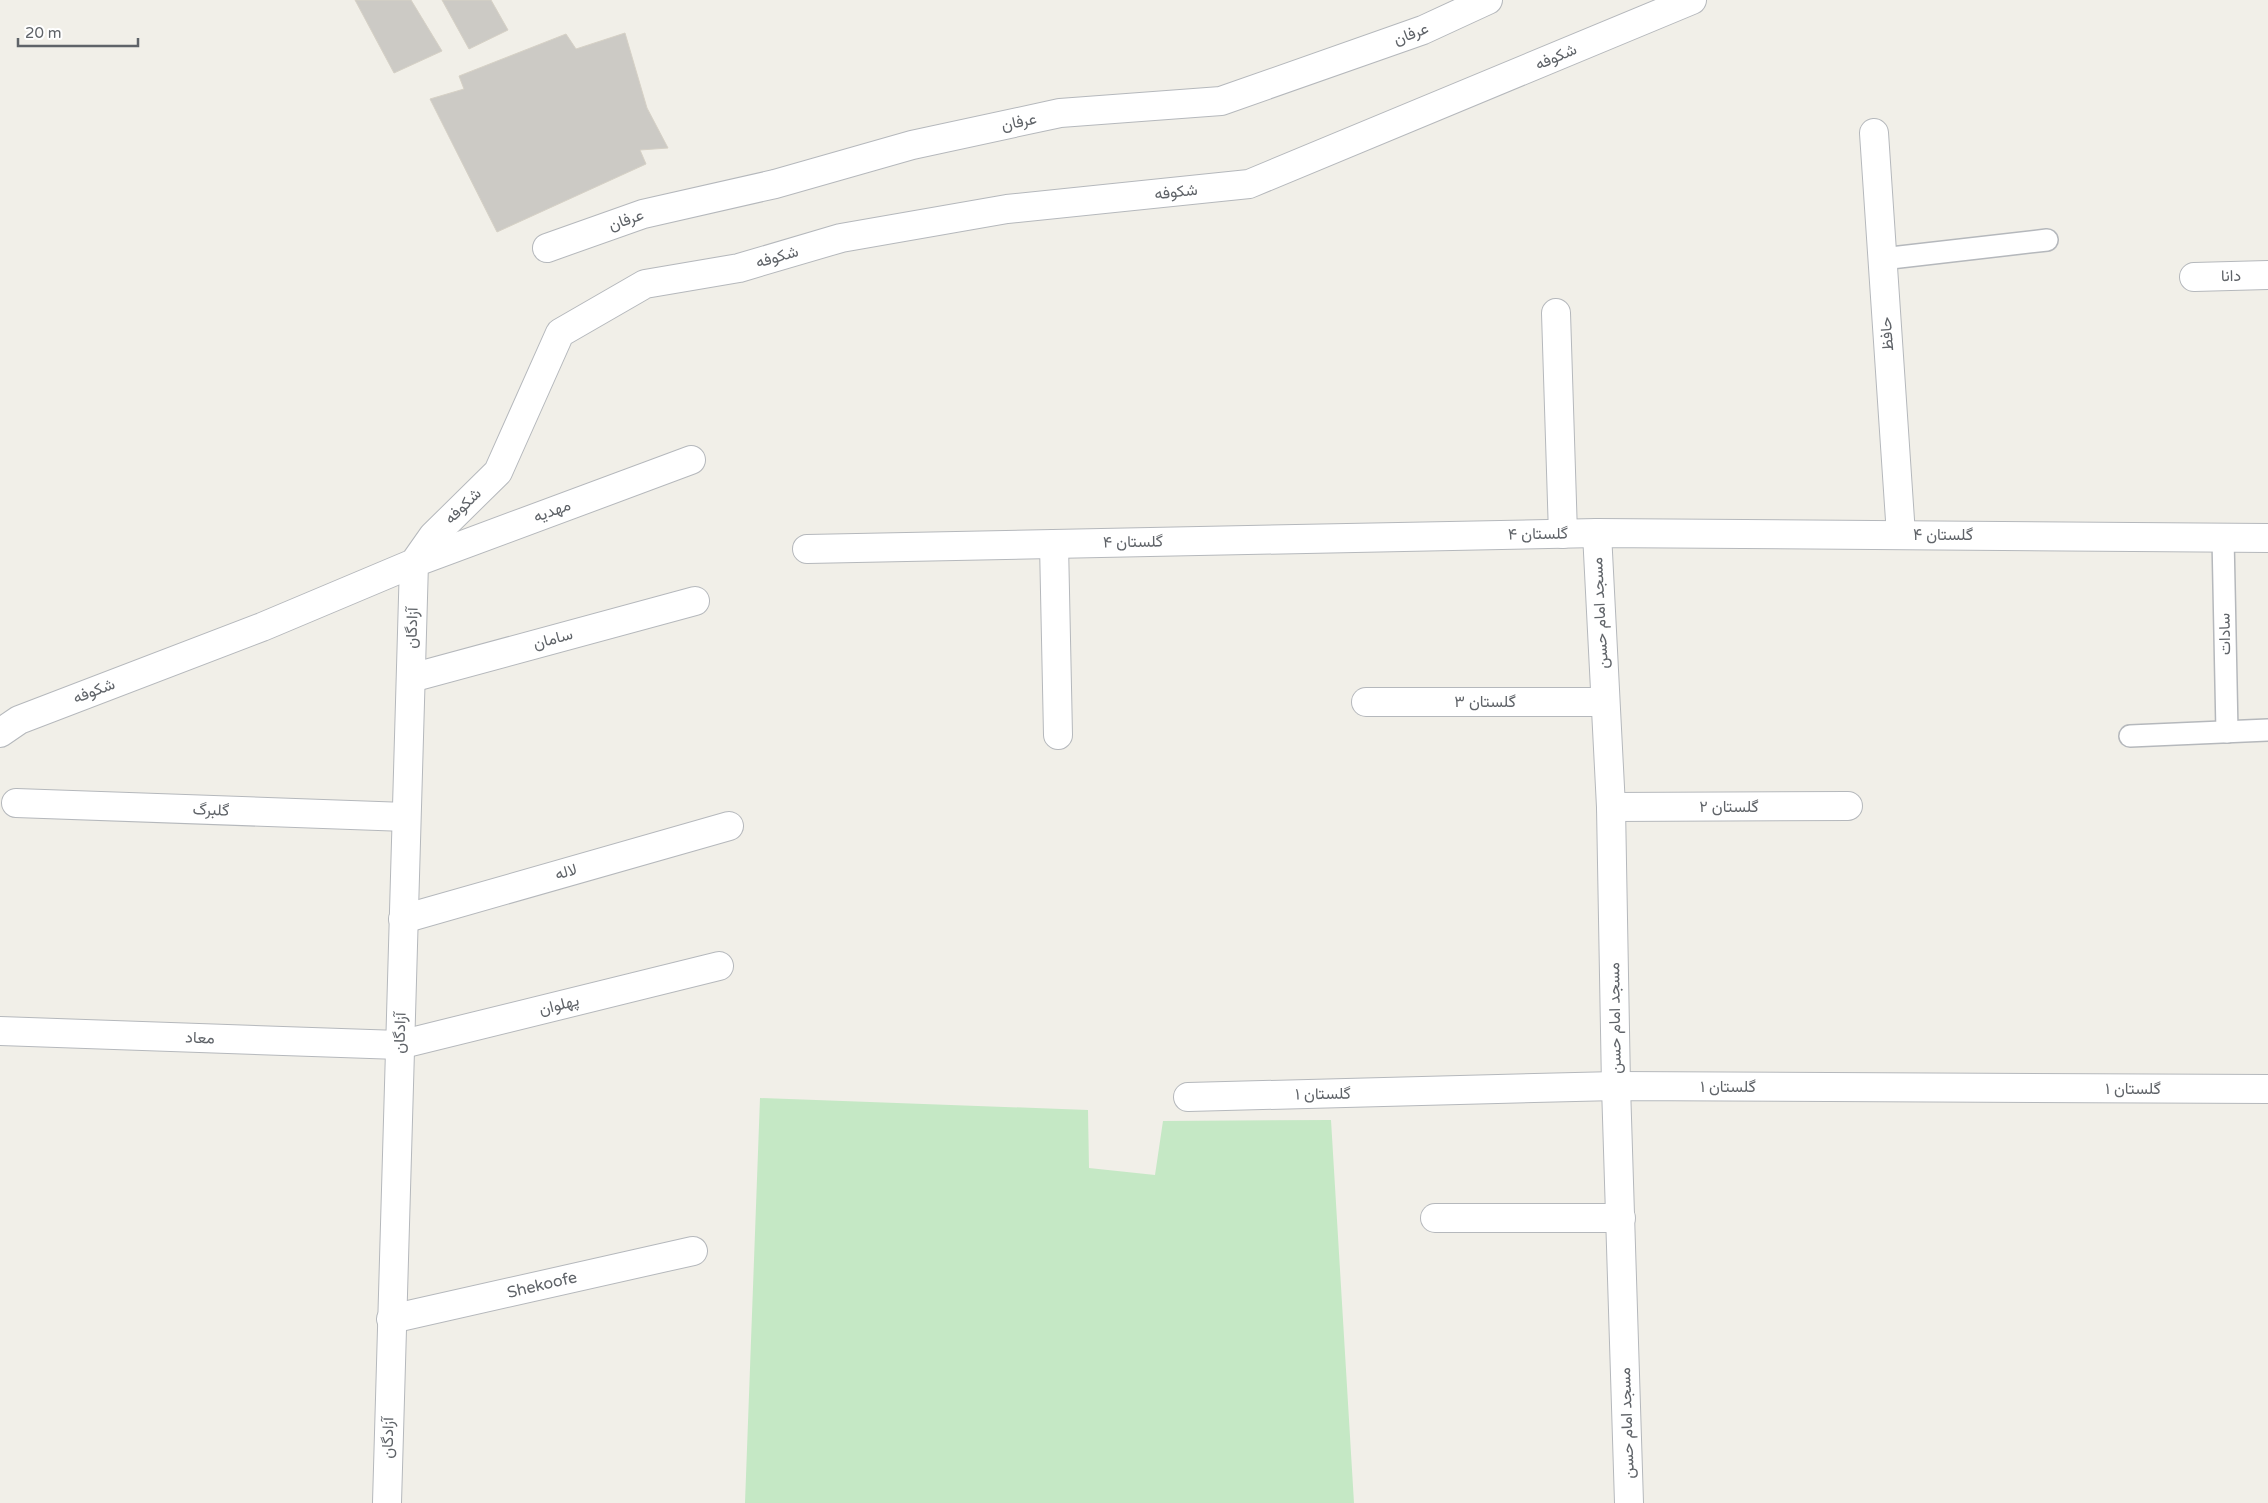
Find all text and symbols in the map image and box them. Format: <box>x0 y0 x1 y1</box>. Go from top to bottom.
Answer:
scale bar <box>18 15 138 47</box>
street label: عرفان <box>1391 18 1431 50</box>
text: 20 m <box>25 24 62 42</box>
street label: شکوفه <box>1532 39 1580 75</box>
street label: عرفان <box>999 109 1039 135</box>
street label: شکوفه <box>1153 180 1199 204</box>
street label: عرفان <box>606 205 646 235</box>
street label: شکوفه <box>753 241 801 273</box>
street label: دانا <box>2221 266 2241 286</box>
street label: حافظ <box>1876 316 1898 352</box>
street label: شکوفه <box>440 484 486 528</box>
street label: مهدیه <box>531 495 573 527</box>
street label: گلستان ۴ <box>1508 523 1568 545</box>
street label: گلستان ۴ <box>1913 525 1973 545</box>
street label: گلستان ۴ <box>1103 531 1163 553</box>
street label: مسجد امام حسن <box>1587 557 1613 669</box>
street label: آزادگان <box>401 606 423 649</box>
street label: سادات <box>2215 613 2235 655</box>
street label: سامان <box>531 624 575 654</box>
street label: شکوفه <box>70 674 118 708</box>
street label: گلستان ۳ <box>1454 692 1516 712</box>
street label: گلستان ۲ <box>1699 797 1759 817</box>
street label: گلبرگ <box>192 799 230 821</box>
street label: لاله <box>553 859 579 885</box>
street label: مسجد امام حسن <box>1604 962 1626 1074</box>
street label: پهلوان <box>537 990 581 1021</box>
street label: آزادگان <box>389 1011 411 1054</box>
street label: معاد <box>185 1027 215 1049</box>
street label: گلستان ۱ <box>1700 1077 1756 1097</box>
street label: گلستان ۱ <box>2105 1079 2161 1099</box>
street label: گلستان ۱ <box>1295 1084 1351 1104</box>
street label: Shekoofe <box>505 1267 579 1303</box>
street label: مسجد امام حسن <box>1615 1367 1639 1479</box>
street label: آزادگان <box>378 1416 398 1459</box>

